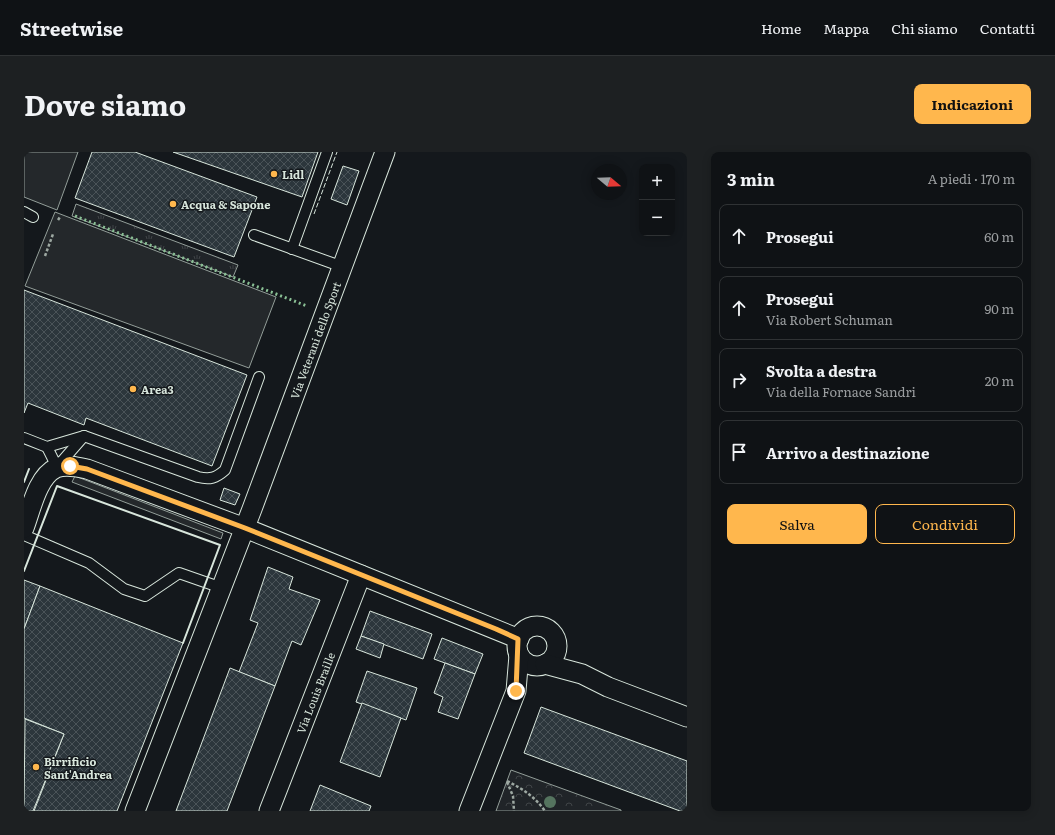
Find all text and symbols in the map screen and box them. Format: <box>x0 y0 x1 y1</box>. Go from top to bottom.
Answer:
text: Streetwise <box>20 14 123 42</box>
text: Home <box>761 18 801 38</box>
text: Mappa <box>823 18 869 38</box>
text: Chi siamo <box>891 18 958 38</box>
text: Contatti <box>980 18 1035 38</box>
text: Dove siamo <box>24 83 186 125</box>
button: Indicazioni <box>914 84 1031 124</box>
north arrow <box>591 164 627 200</box>
map controls <box>639 164 675 236</box>
button: + <box>639 164 675 200</box>
place label: Lidl <box>282 166 304 182</box>
text: 3 min <box>727 166 775 191</box>
marker: Lidl <box>269 169 279 179</box>
text: A piedi · 170 m <box>928 169 1015 188</box>
place label: Acqua & Sapone <box>181 196 270 212</box>
marker: Acqua & Sapone <box>168 199 178 209</box>
button: − <box>639 200 675 236</box>
icon: ahead <box>728 225 750 247</box>
text: Prosegui <box>766 225 834 248</box>
text: 60 m <box>984 227 1014 246</box>
street label: Via Veterani dello Sport <box>286 279 344 401</box>
text: Prosegui <box>766 287 834 310</box>
icon: ahead <box>728 297 750 319</box>
text: 90 m <box>984 299 1014 318</box>
text: Via Robert Schuman <box>766 310 893 329</box>
text: Svolta a destra <box>766 359 877 382</box>
icon: right <box>728 369 750 391</box>
text: 20 m <box>985 371 1014 390</box>
place label: Area3 <box>141 381 174 397</box>
text: Via della Fornace Sandri <box>766 382 916 401</box>
marker: Area3 <box>128 384 138 394</box>
icon: arrive <box>728 441 750 463</box>
text: Arrivo a destinazione <box>766 441 930 464</box>
route start <box>61 457 79 475</box>
button: Salva <box>727 504 867 544</box>
button: Condividi <box>875 504 1015 544</box>
street label: Via Louis Braille <box>292 649 338 736</box>
route end <box>507 682 525 700</box>
place label: Birrificio Sant'Andrea <box>44 753 113 782</box>
marker: Birrificio Sant'Andrea <box>31 762 41 772</box>

